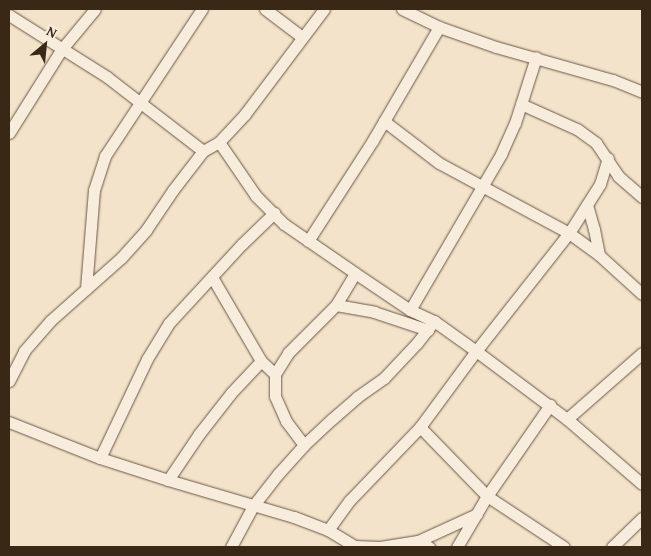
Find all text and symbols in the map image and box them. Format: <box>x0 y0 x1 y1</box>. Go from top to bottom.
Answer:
north arrow <box>20 20 70 70</box>
text: N <box>43 21 61 43</box>

